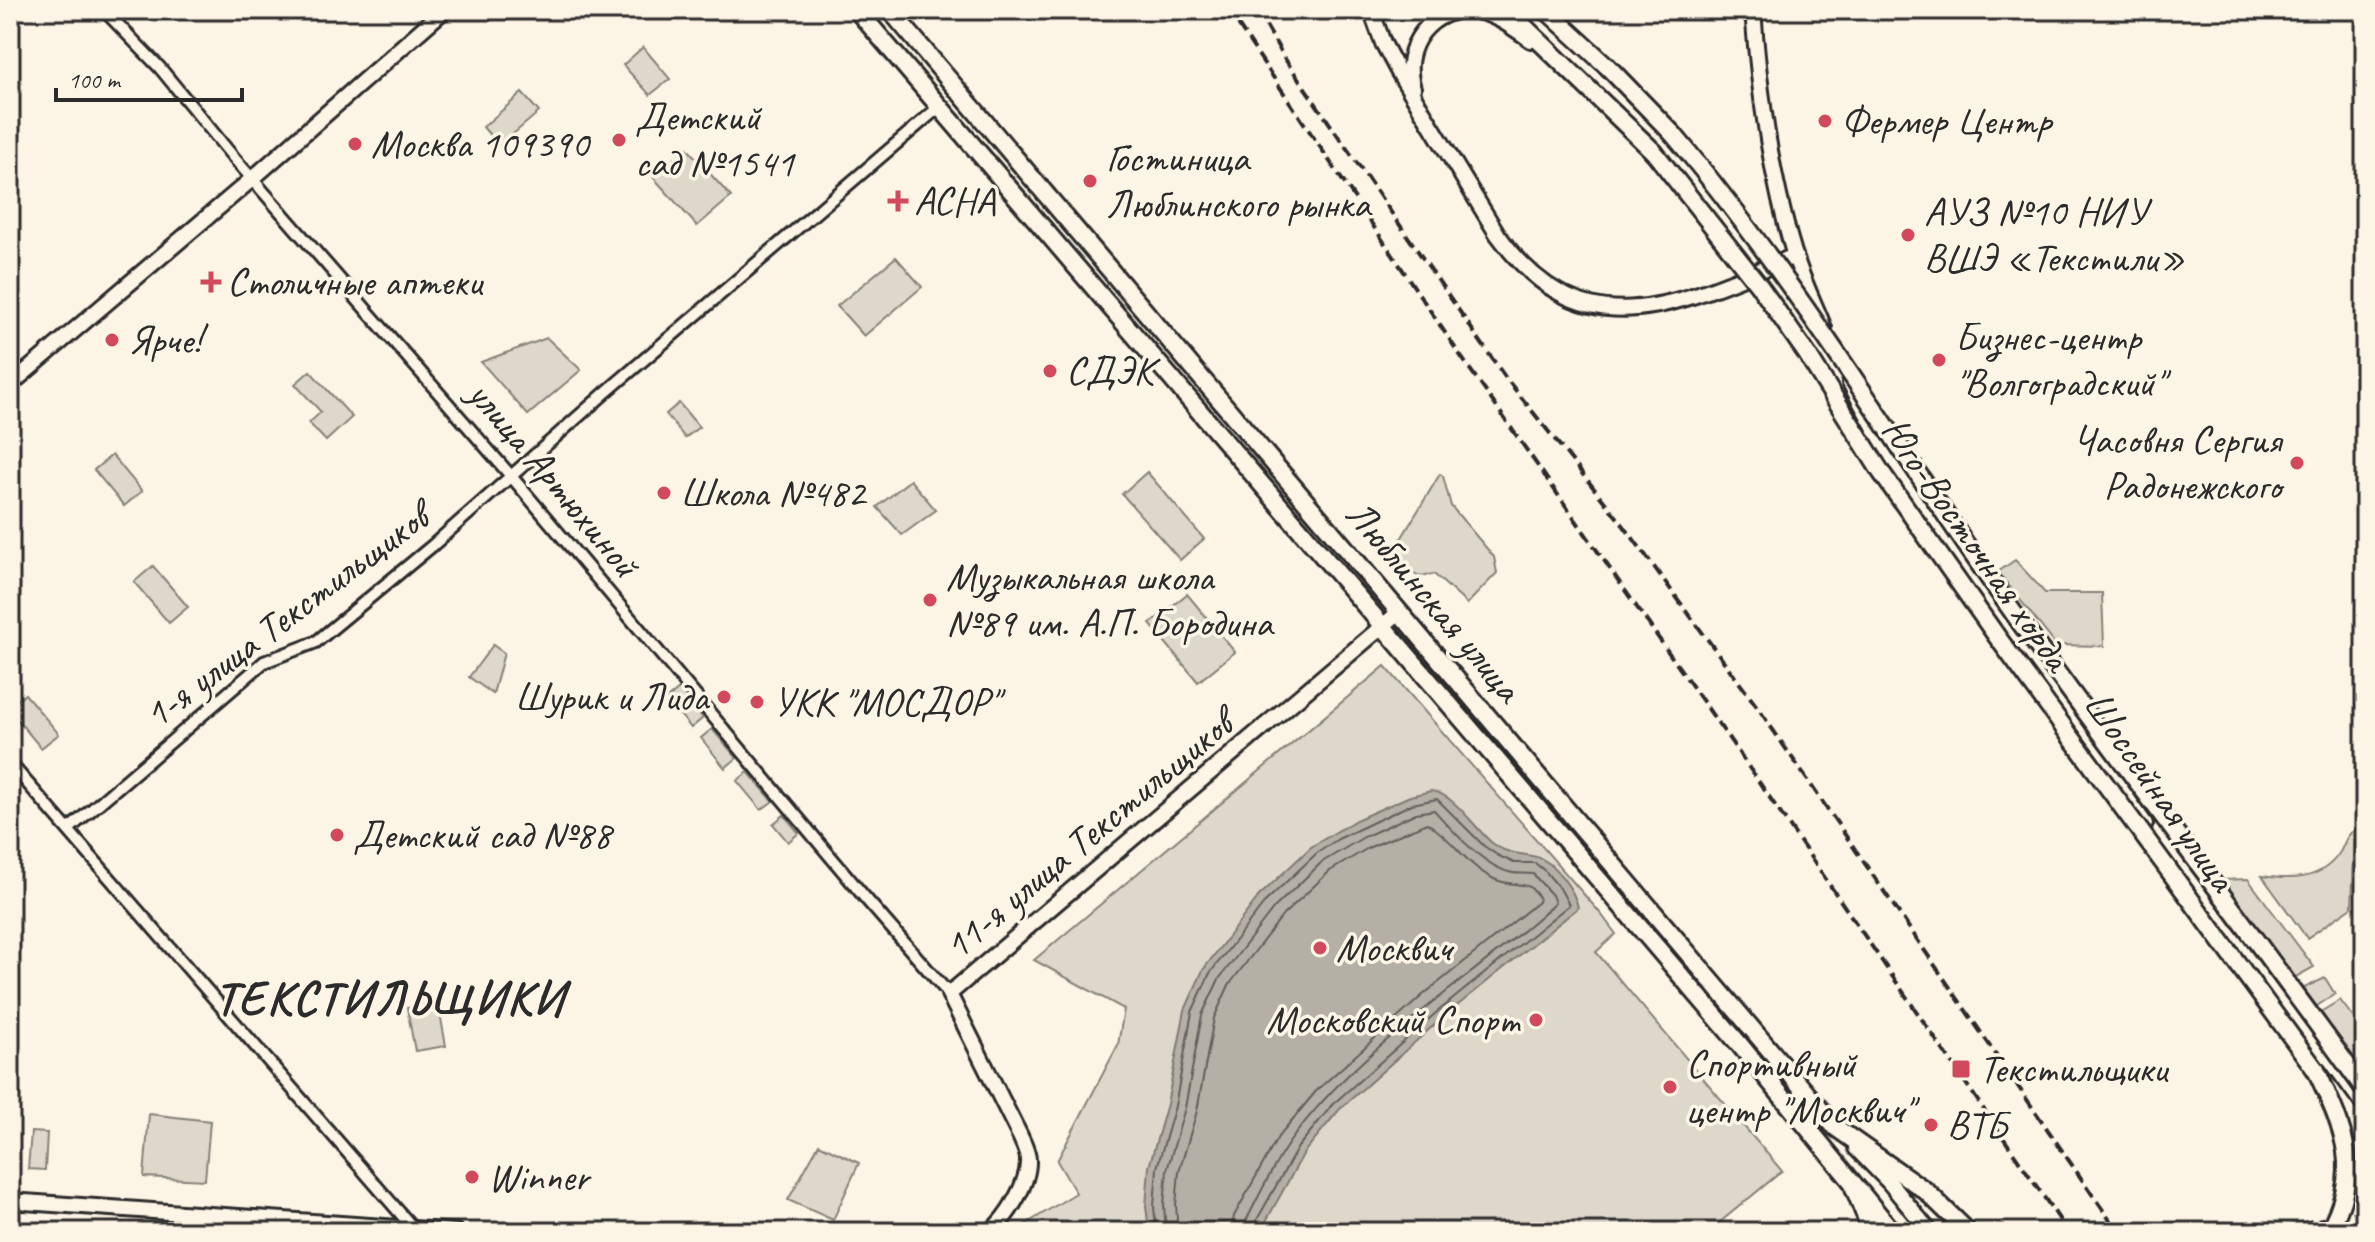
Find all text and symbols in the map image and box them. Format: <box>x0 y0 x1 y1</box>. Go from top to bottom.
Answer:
scale bar <box>56 52 242 102</box>
text: 100 m <box>68 65 122 95</box>
place label: Детский сад №1541 <box>635 92 796 188</box>
place label: Фермер Центр <box>1841 96 2054 146</box>
marker: Фермер Центр <box>1816 112 1834 130</box>
place label: Москва 109390 <box>371 119 592 169</box>
marker: Детский сад №1541 <box>610 131 628 149</box>
place label: Гостиница Люблинского рынка <box>1106 133 1373 229</box>
marker: Москва 109390 <box>346 135 364 153</box>
marker: Гостиница Люблинского рынка <box>1081 172 1099 190</box>
place label: АСНА <box>914 176 996 226</box>
place label: АУЗ №10 НИУ ВШЭ «Текстили» <box>1924 187 2185 283</box>
marker: АСНА <box>889 192 907 210</box>
marker: АУЗ №10 НИУ ВШЭ «Текстили» <box>1899 226 1917 244</box>
place label: Столичные аптеки <box>227 257 484 307</box>
marker: Столичные аптеки <box>202 273 220 291</box>
place label: Бизнес-центр "Волгоградский" <box>1955 312 2171 408</box>
place label: Ярче! <box>128 315 209 365</box>
marker: Ярче! <box>103 331 121 349</box>
place label: СДЭК <box>1066 346 1162 396</box>
marker: Бизнес-центр "Волгоградский" <box>1930 351 1948 369</box>
marker: СДЭК <box>1041 362 1059 380</box>
street label: улица Артюхиной <box>456 369 652 590</box>
street label: Юго-Восточная хорда <box>1870 408 2084 683</box>
place label: Часовня Сергия Радонежского <box>2073 415 2285 511</box>
marker: Часовня Сергия Радонежского <box>2288 454 2306 472</box>
place label: Школа №482 <box>680 468 868 518</box>
marker: Школа №482 <box>655 484 673 502</box>
street label: 1-я улица Текстильщиков <box>134 487 445 739</box>
street label: Люблинская улица <box>1335 490 1534 714</box>
place label: Музыкальная школа №89 им. А.П. Бородина <box>946 552 1275 648</box>
marker: Музыкальная школа №89 им. А.П. Бородина <box>921 591 939 609</box>
place label: Шурик и Лида <box>514 672 711 722</box>
place label: УКК "МОСДОР" <box>773 677 1006 727</box>
street label: Шоссейная улица <box>2073 681 2249 903</box>
marker: Шурик и Лида <box>715 688 733 706</box>
marker: УКК "МОСДОР" <box>748 693 766 711</box>
street label: 11-я улица Текстильщиков <box>933 694 1249 970</box>
place label: Детский сад №88 <box>353 810 615 860</box>
marker: Детский сад №88 <box>328 826 346 844</box>
place label: Москвич <box>1336 923 1455 973</box>
marker: Москвич <box>1311 939 1329 957</box>
district label: ТЕКСТИЛЬЩИКИ <box>214 968 572 1028</box>
place label: Московский Спорт <box>1266 995 1522 1045</box>
marker: Московский Спорт <box>1527 1011 1545 1029</box>
place label: Спортивный центр "Москвич" <box>1686 1039 1920 1135</box>
place label: Текстильщики <box>1979 1044 2170 1094</box>
marker: Текстильщики <box>1950 1058 1972 1080</box>
marker: Спортивный центр "Москвич" <box>1661 1078 1679 1096</box>
place label: ВТБ <box>1947 1100 2012 1150</box>
marker: ВТБ <box>1922 1116 1940 1134</box>
place label: Winner <box>488 1152 592 1202</box>
marker: Winner <box>463 1168 481 1186</box>

